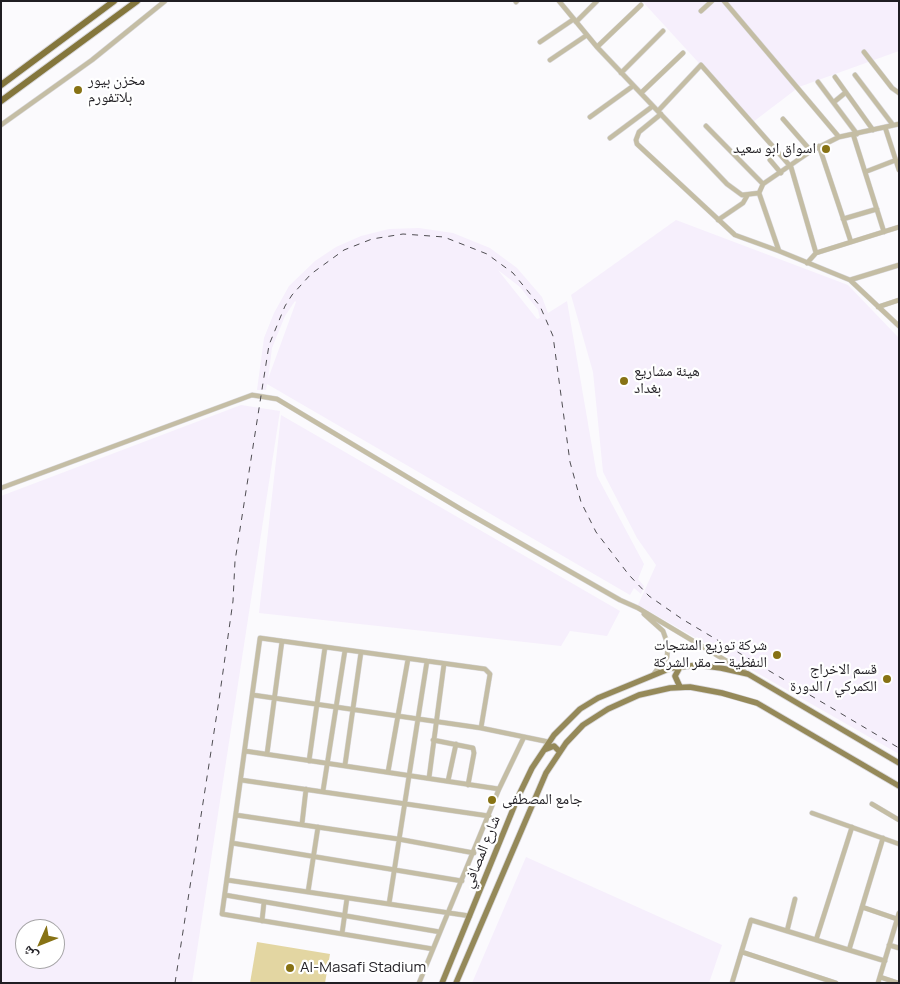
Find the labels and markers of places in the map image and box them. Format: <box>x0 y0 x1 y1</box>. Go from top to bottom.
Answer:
place label: مخزن بيور بلاتفورم <box>88 72 145 107</box>
marker: مخزن بيور بلاتفورم <box>72 84 84 96</box>
place label: اسواق ابو سعيد <box>733 140 816 158</box>
marker: اسواق ابو سعيد <box>820 143 832 155</box>
place label: هيئة مشاريع بغداد <box>634 363 700 398</box>
marker: هيئة مشاريع بغداد <box>618 375 630 387</box>
place label: شركة توزيع المنتجات النفطية — مقر الشركة <box>653 637 767 672</box>
marker: شركة توزيع المنتجات النفطية — مقر الشركة <box>771 649 783 661</box>
place label: قسم الاخراج الكمركي / الدورة <box>790 661 877 696</box>
marker: قسم الاخراج الكمركي / الدورة <box>881 673 893 685</box>
place label: جامع المصطفى <box>502 791 582 809</box>
marker: جامع المصطفى <box>486 794 498 806</box>
place label: Al-Masafi Stadium <box>300 959 426 977</box>
marker: Al-Masafi Stadium <box>284 962 296 974</box>

